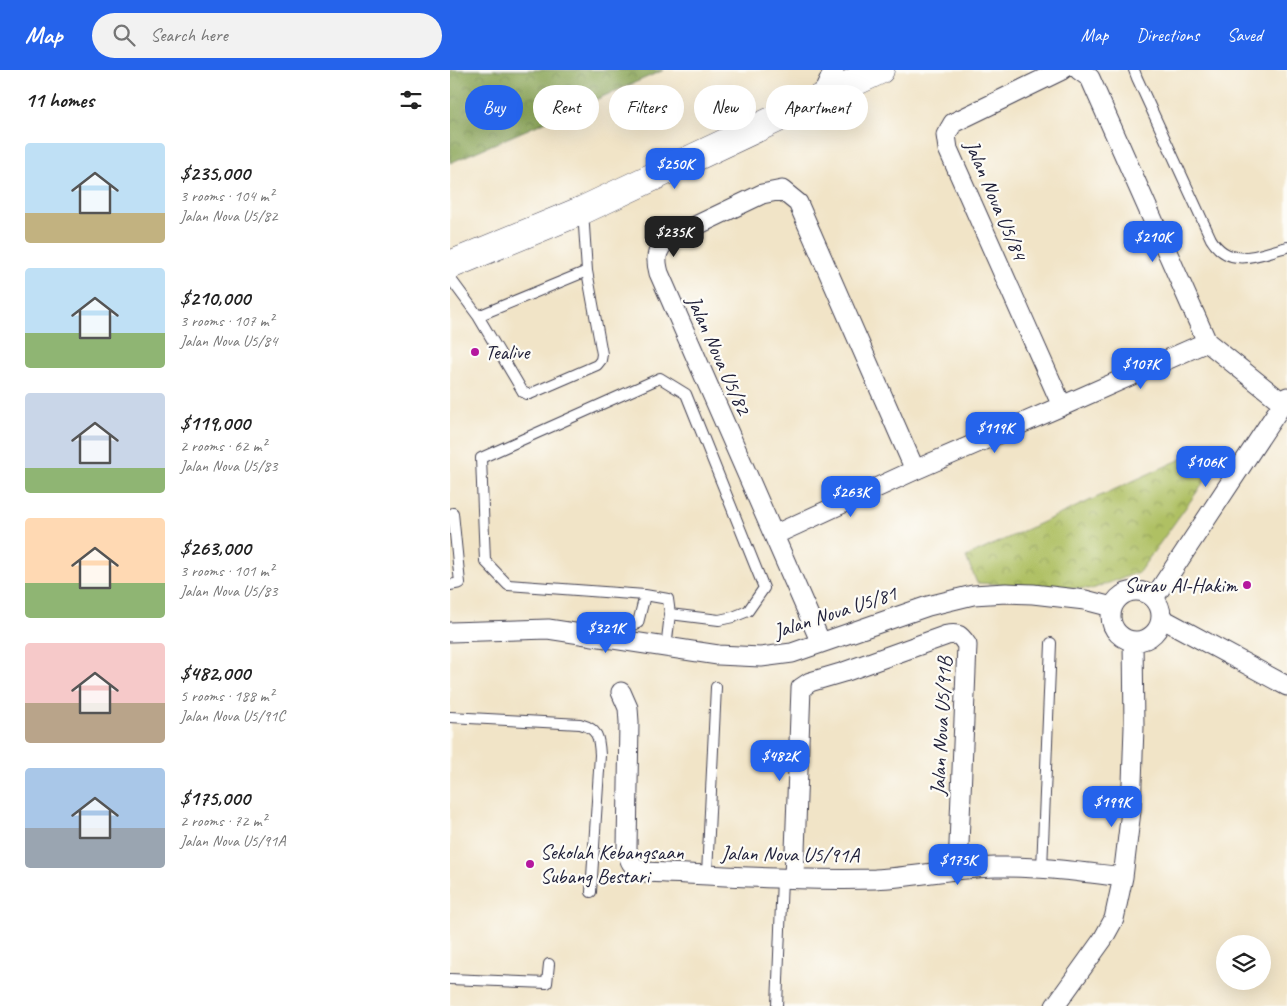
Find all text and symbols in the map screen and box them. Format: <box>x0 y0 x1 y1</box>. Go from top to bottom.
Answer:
search box <box>92 13 442 58</box>
text: Map <box>25 20 62 50</box>
icon: search <box>110 21 138 49</box>
text: Search here <box>150 23 228 47</box>
text: Map <box>1081 24 1108 46</box>
text: Directions <box>1136 24 1199 46</box>
text: Saved <box>1227 24 1262 46</box>
chip: Buy <box>465 85 523 130</box>
chip: Rent <box>533 85 599 130</box>
chip: Filters <box>609 85 684 130</box>
chip: New <box>694 85 756 130</box>
chip: Apartment <box>766 85 868 130</box>
icon: filters <box>397 86 425 114</box>
text: 11 homes <box>25 87 94 113</box>
street label: Jalan Nova U5/84 <box>959 135 1034 266</box>
pin: $250K <box>640 148 710 190</box>
text: $250K <box>657 154 693 174</box>
text: $235,000 <box>180 160 250 186</box>
icon: home <box>65 163 125 223</box>
text: 3 rooms · 104 m² <box>180 186 274 206</box>
text: Jalan Nova U5/82 <box>180 206 277 226</box>
pin: $235K <box>639 216 709 258</box>
pin: $210K <box>1118 220 1188 263</box>
text: $235K <box>656 222 692 242</box>
text: $210K <box>1135 227 1171 247</box>
text: $210,000 <box>180 285 250 311</box>
icon: home <box>65 288 125 348</box>
street label: Jalan Nova U5/82 <box>681 290 757 420</box>
text: 3 rooms · 107 m² <box>180 311 274 331</box>
text: Jalan Nova U5/84 <box>180 331 277 351</box>
place label: Tealive <box>485 339 531 365</box>
marker: Tealive <box>469 346 481 358</box>
pin: $107K <box>1106 348 1176 390</box>
text: $107K <box>1123 354 1159 374</box>
text: $119,000 <box>180 410 250 436</box>
pin: $119K <box>960 412 1030 454</box>
icon: home <box>65 413 125 473</box>
text: $119K <box>977 418 1013 438</box>
text: 2 rooms · 62 m² <box>180 436 266 456</box>
pin: $106K <box>1171 446 1241 488</box>
text: $106K <box>1187 452 1225 472</box>
text: Jalan Nova U5/83 <box>180 456 277 476</box>
pin: $263K <box>816 476 886 518</box>
text: $263K <box>832 482 870 502</box>
text: $263,000 <box>180 535 251 561</box>
icon: home <box>65 538 125 598</box>
text: 3 rooms · 101 m² <box>180 561 274 581</box>
place label: Surau Al-Hakim <box>1124 572 1238 598</box>
street label: Jalan Nova U5/81 <box>769 579 901 644</box>
marker: Surau Al-Hakim <box>1241 579 1253 591</box>
text: Jalan Nova U5/83 <box>180 581 277 601</box>
pin: $321K <box>571 612 641 654</box>
text: $321K <box>588 618 624 638</box>
street label: Jalan Nova U5/91B <box>924 654 958 797</box>
text: $482,000 <box>180 660 250 686</box>
icon: home <box>65 663 125 723</box>
text: 5 rooms · 188 m² <box>180 686 274 706</box>
text: Jalan Nova U5/91C <box>180 706 285 726</box>
pin: $482K <box>745 740 815 782</box>
text: $482K <box>762 746 798 766</box>
text: $175,000 <box>180 785 250 811</box>
pin: $199K <box>1077 786 1147 828</box>
icon: home <box>65 788 125 848</box>
text: $199K <box>1094 792 1130 812</box>
text: 2 rooms · 72 m² <box>180 811 266 831</box>
text: Jalan Nova U5/91A <box>180 831 285 851</box>
place label: Sekolah Kebangsaan Subang Bestari <box>540 839 684 889</box>
street label: Jalan Nova U5/91A <box>720 840 861 868</box>
pin: $175K <box>923 844 993 886</box>
text: $175K <box>940 850 976 870</box>
marker: Sekolah Kebangsaan Subang Bestari <box>524 858 536 870</box>
map controls <box>1216 935 1271 990</box>
button: layers <box>1216 935 1271 990</box>

